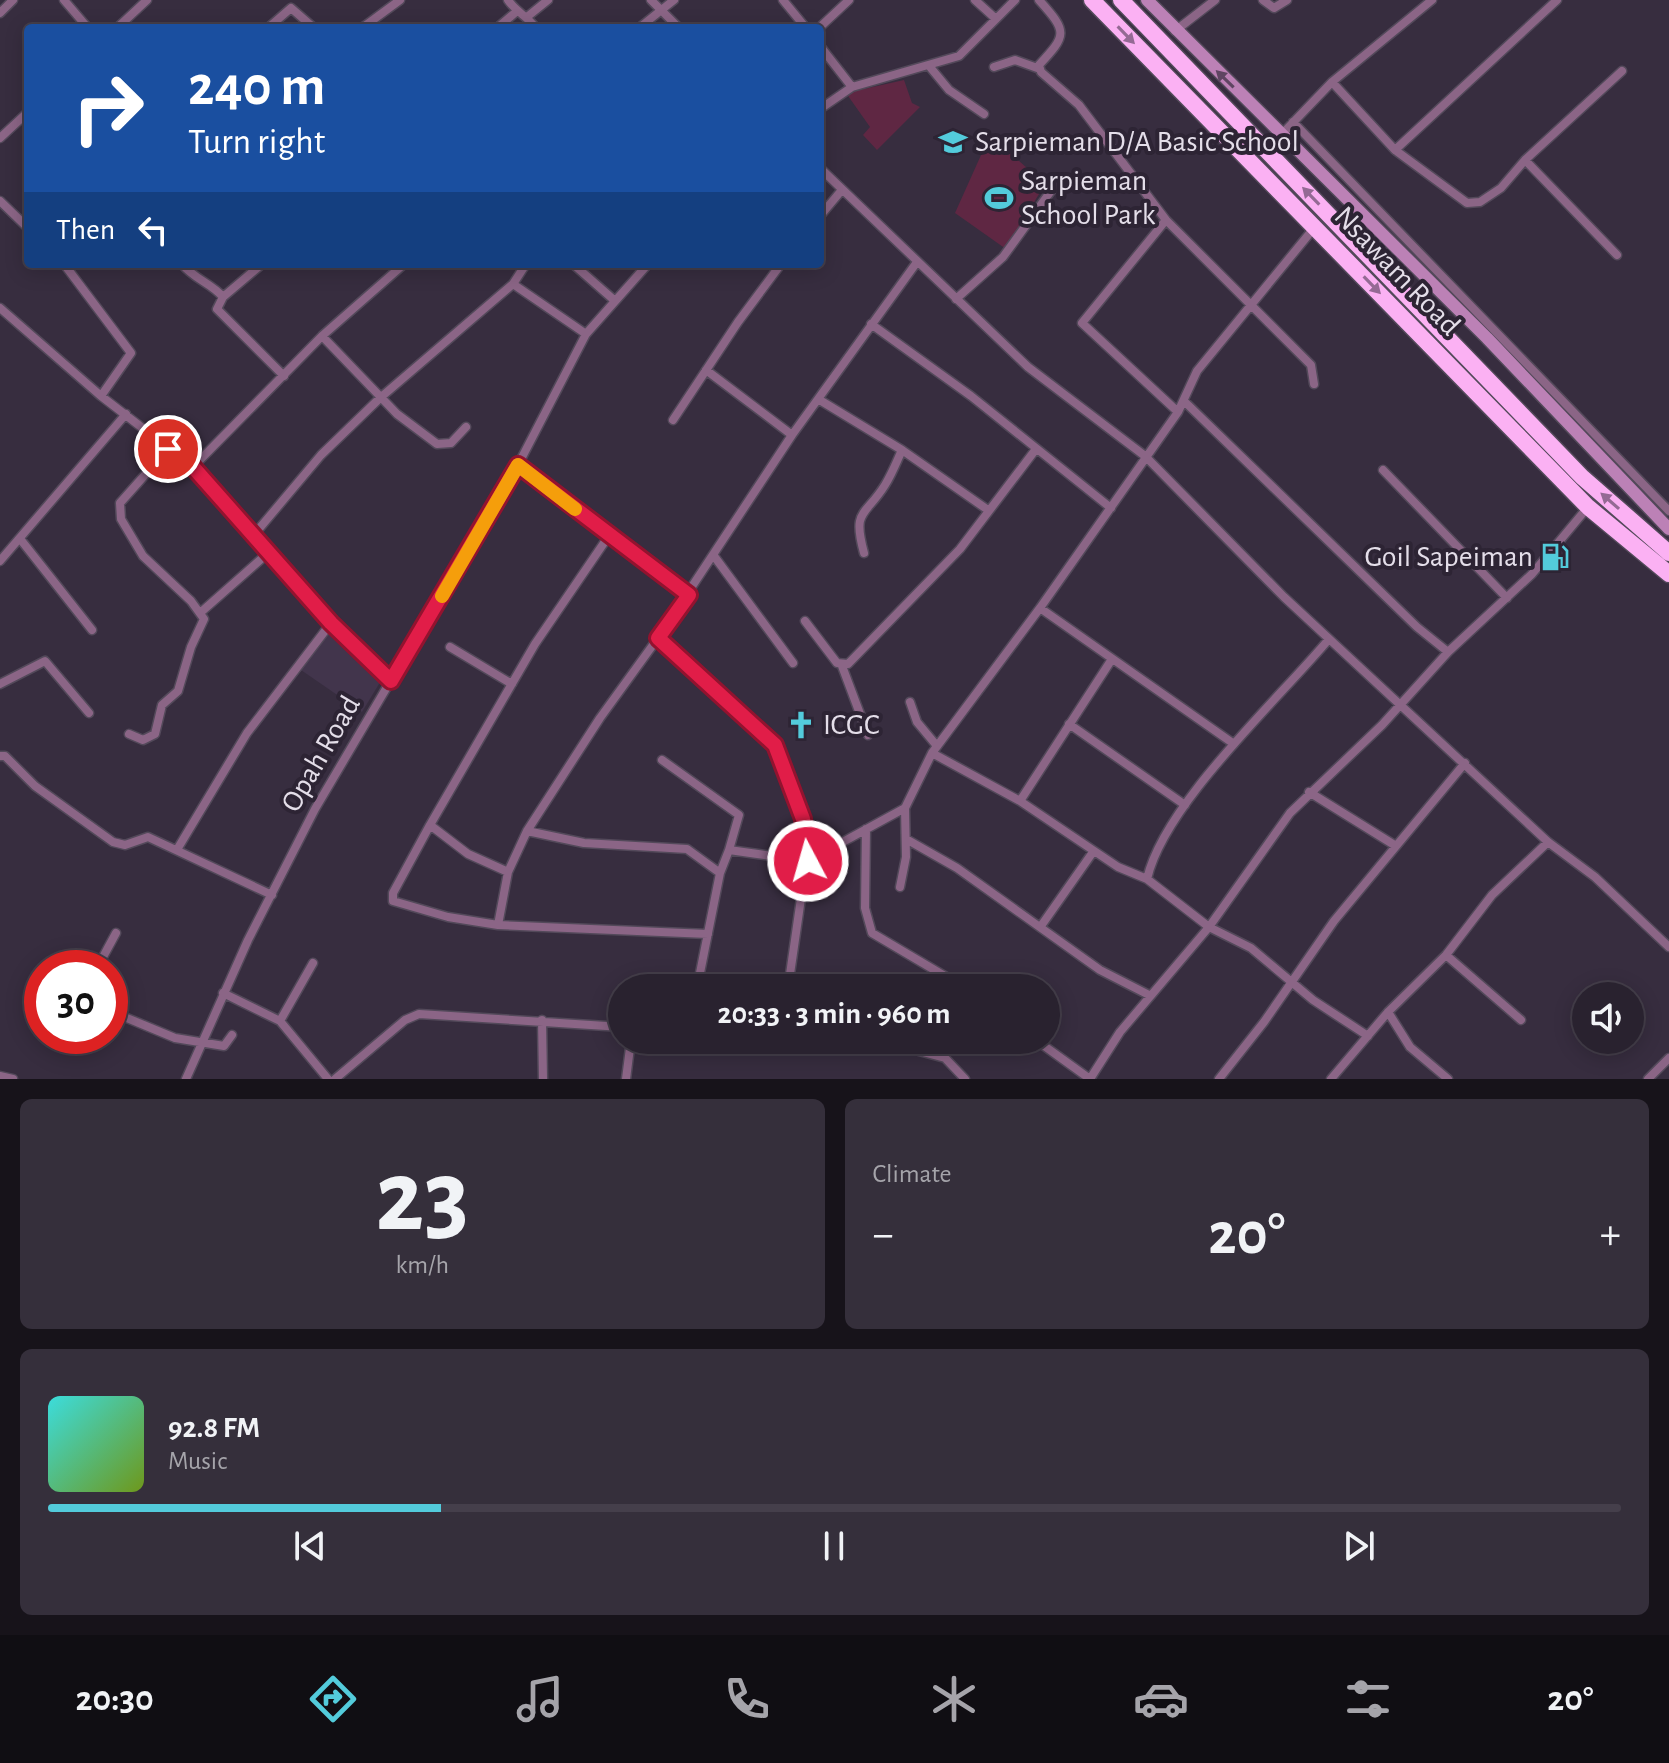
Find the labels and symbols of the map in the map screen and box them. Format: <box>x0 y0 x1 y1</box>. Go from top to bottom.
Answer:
one-way arrow <box>1116 25 1135 44</box>
one-way arrow <box>1216 71 1235 89</box>
school or university icon: Sarpieman D/A Basic School <box>938 127 968 157</box>
place label: Sarpieman D/A Basic School <box>975 127 1299 157</box>
place label: Sarpieman School Park <box>1021 166 1156 230</box>
sports icon: Sarpieman School Park <box>984 183 1014 213</box>
one-way arrow <box>1302 187 1321 206</box>
street label: Nsawam Road <box>1328 201 1466 341</box>
one-way arrow <box>1362 275 1380 294</box>
pin <box>134 415 202 483</box>
one-way arrow <box>1601 493 1620 511</box>
place label: Goil Sapeiman <box>1364 542 1533 572</box>
fuel station icon: Goil Sapeiman <box>1540 542 1570 572</box>
street label: Opah Road <box>276 691 366 817</box>
church icon: ICGC <box>786 710 816 740</box>
place label: ICGC <box>823 710 880 740</box>
position arrow <box>766 819 850 903</box>
speed limit sign: 30 <box>24 950 128 1054</box>

